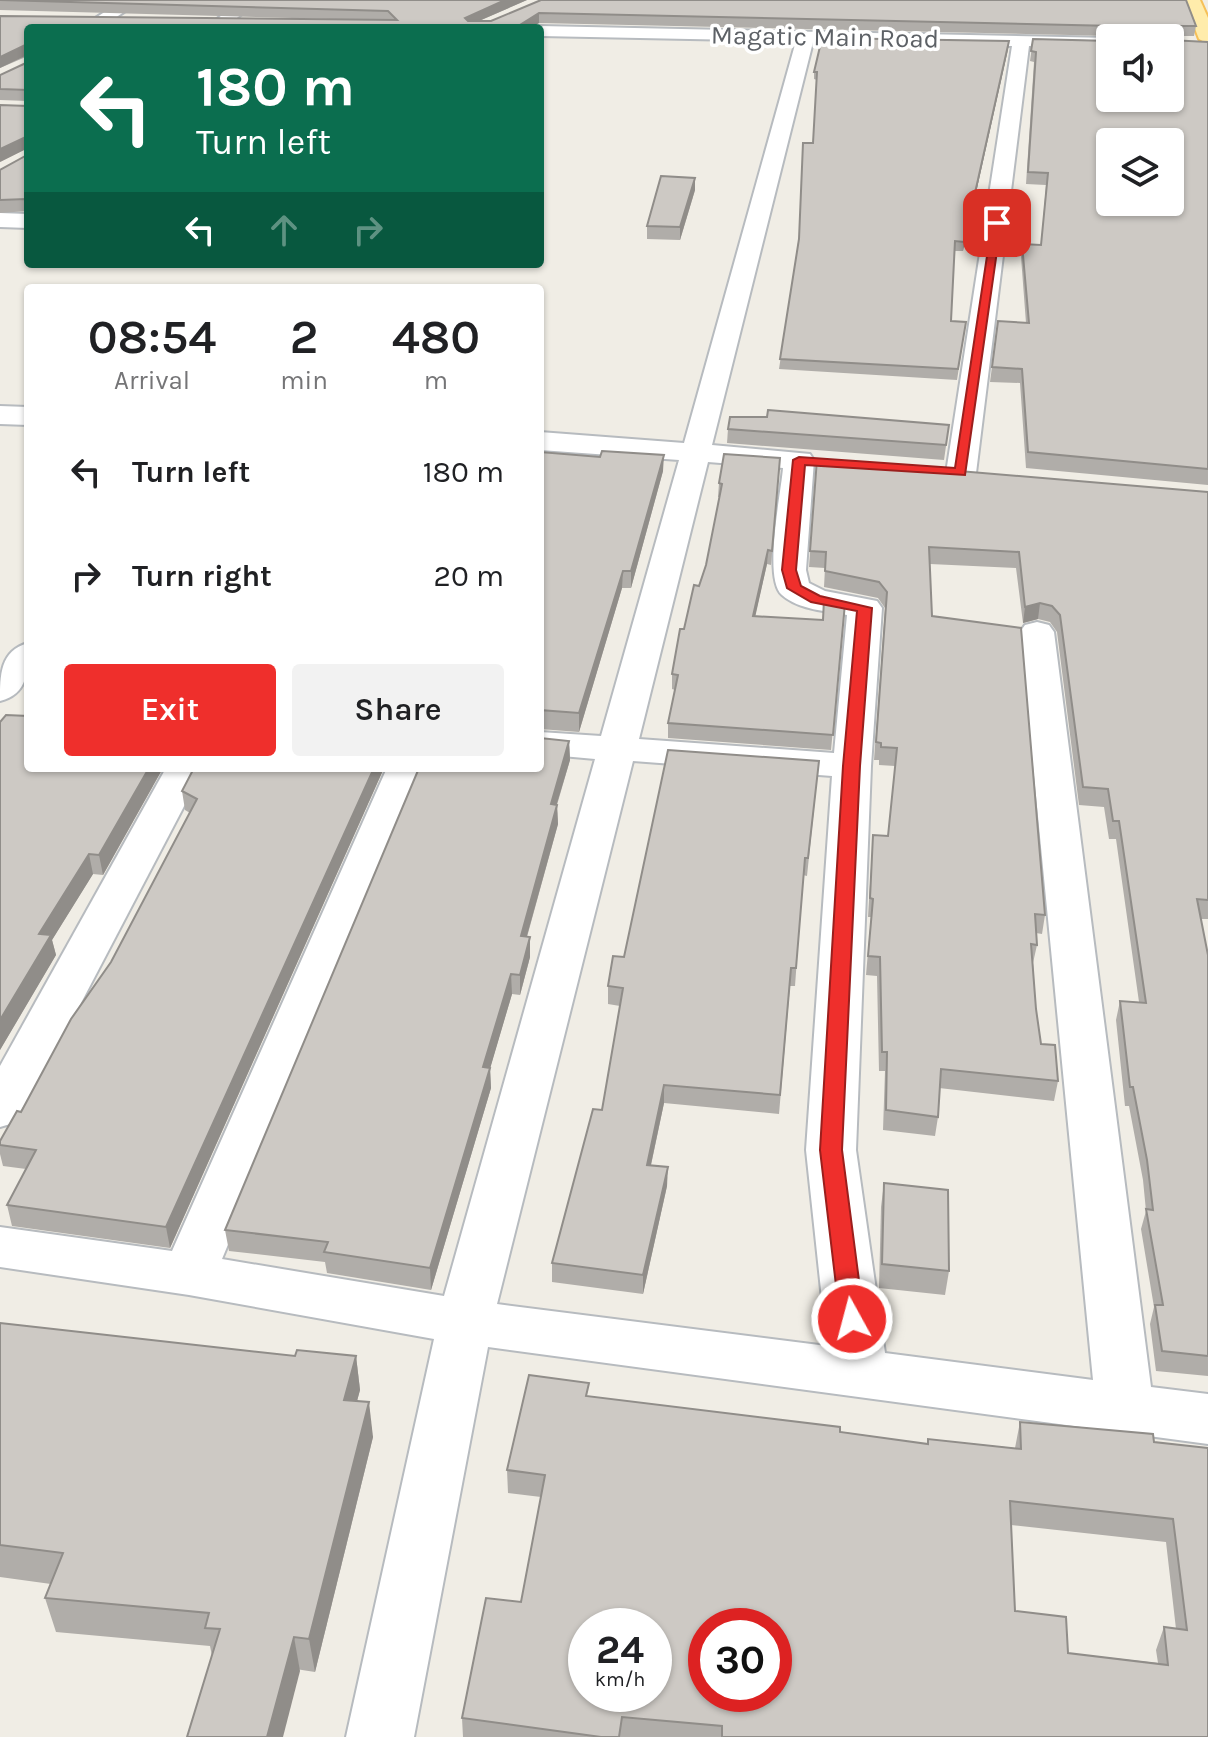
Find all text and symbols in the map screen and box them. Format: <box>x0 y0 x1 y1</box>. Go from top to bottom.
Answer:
street label: Magatic Main Road <box>711 20 939 54</box>
map controls <box>1096 24 1184 216</box>
button: sound <box>1096 24 1184 112</box>
text: 180 m <box>196 54 355 119</box>
icon: left <box>64 56 168 160</box>
text: Turn left <box>196 121 331 163</box>
button: layers <box>1096 128 1184 216</box>
pin <box>963 189 1031 257</box>
icon: arrive <box>975 201 1019 245</box>
icon: left <box>178 208 222 252</box>
icon: ahead <box>262 208 306 252</box>
icon: right <box>346 208 390 252</box>
text: 08:54 <box>88 309 216 365</box>
text: 2 <box>290 309 318 365</box>
text: 480 <box>392 309 480 365</box>
text: Arrival <box>114 365 190 396</box>
text: min <box>280 365 328 396</box>
text: m <box>424 365 448 396</box>
icon: left <box>64 450 108 494</box>
text: Turn left <box>132 454 250 490</box>
text: 180 m <box>423 454 504 490</box>
icon: right <box>64 554 108 598</box>
text: Turn right <box>132 558 272 594</box>
text: 20 m <box>434 558 504 594</box>
button: Exit <box>64 664 276 756</box>
button: Share <box>292 664 504 756</box>
position arrow <box>810 1277 894 1361</box>
speed limit sign: 30 <box>688 1608 792 1712</box>
text: 24 <box>596 1626 644 1673</box>
text: km/h <box>595 1668 645 1691</box>

